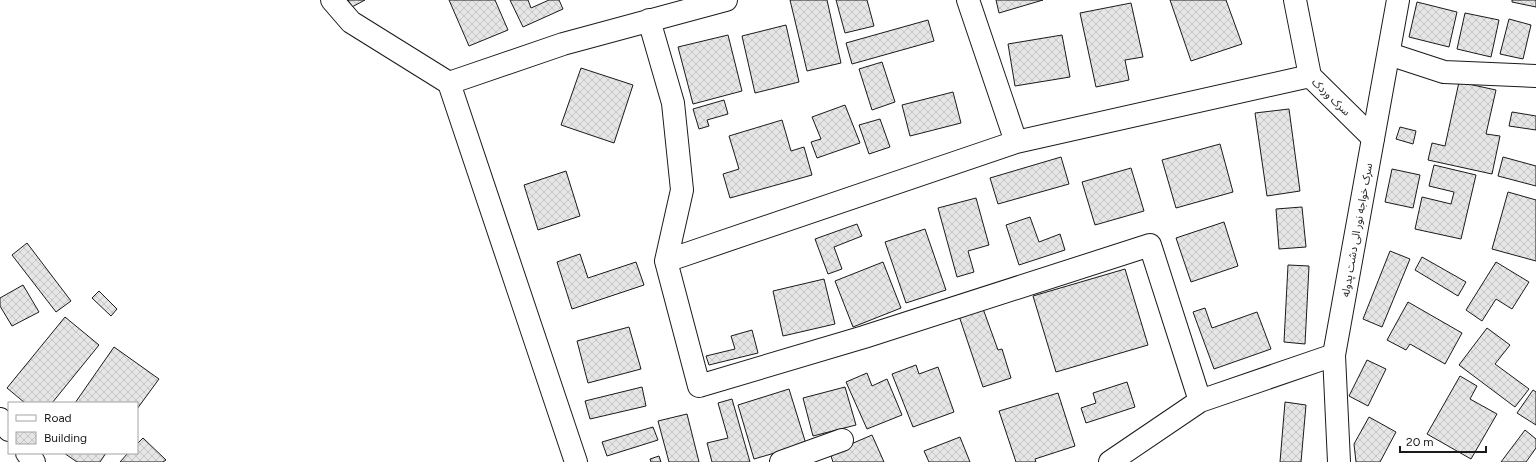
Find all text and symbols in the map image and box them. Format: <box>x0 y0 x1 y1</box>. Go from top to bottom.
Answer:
street label: سرک وردک <box>1309 76 1353 119</box>
street label: سرک خواجه نور الی دشت پدوله <box>1339 162 1376 298</box>
legend <box>8 402 138 454</box>
text: Road <box>44 411 72 425</box>
scale bar <box>1400 428 1486 454</box>
text: Building <box>44 431 87 445</box>
text: 20 m <box>1406 435 1434 449</box>

